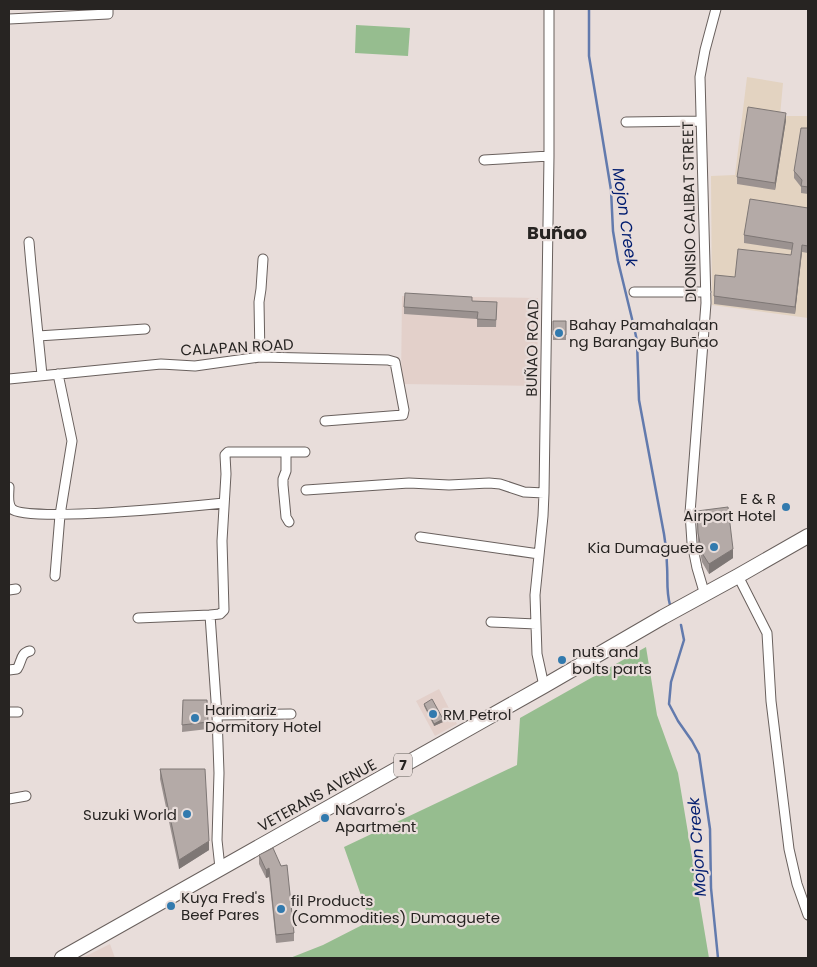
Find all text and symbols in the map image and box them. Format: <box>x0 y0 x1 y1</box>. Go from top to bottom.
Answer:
street label: DIONISIO CALIBAT STREET <box>677 121 701 303</box>
water label: Mojon Creek <box>607 166 643 269</box>
district label: Buñao <box>527 220 587 245</box>
street label: BUÑAO ROAD <box>521 299 543 397</box>
place label: Bahay Pamahalaan ng Barangay Buñao <box>569 314 718 352</box>
marker: Bahay Pamahalaan ng Barangay Buñao <box>553 327 565 339</box>
street label: CALAPAN ROAD <box>180 334 294 360</box>
place label: E & R Airport Hotel <box>683 488 776 526</box>
marker: E & R Airport Hotel <box>780 501 792 513</box>
place label: Kia Dumaguete <box>588 537 704 558</box>
marker: Kia Dumaguete <box>708 541 720 553</box>
place label: nuts and bolts parts <box>572 641 652 679</box>
marker: nuts and bolts parts <box>556 654 568 666</box>
place label: Harimariz Dormitory Hotel <box>205 699 321 737</box>
place label: RM Petrol <box>443 704 511 725</box>
marker: RM Petrol <box>427 708 439 720</box>
marker: Harimariz Dormitory Hotel <box>189 712 201 724</box>
street label: VETERANS AVENUE <box>254 754 380 836</box>
road number: 7 <box>394 754 412 776</box>
water label: Mojon Creek <box>682 796 712 898</box>
place label: Navarro's Apartment <box>335 799 416 837</box>
place label: Suzuki World <box>83 804 177 825</box>
marker: Suzuki World <box>181 808 193 820</box>
marker: Navarro's Apartment <box>319 812 331 824</box>
place label: Kuya Fred's Beef Pares <box>181 887 265 925</box>
place label: fil Products (Commodities) Dumaguete <box>291 890 500 928</box>
marker: Kuya Fred's Beef Pares <box>165 900 177 912</box>
marker: fil Products (Commodities) Dumaguete <box>275 903 287 915</box>

